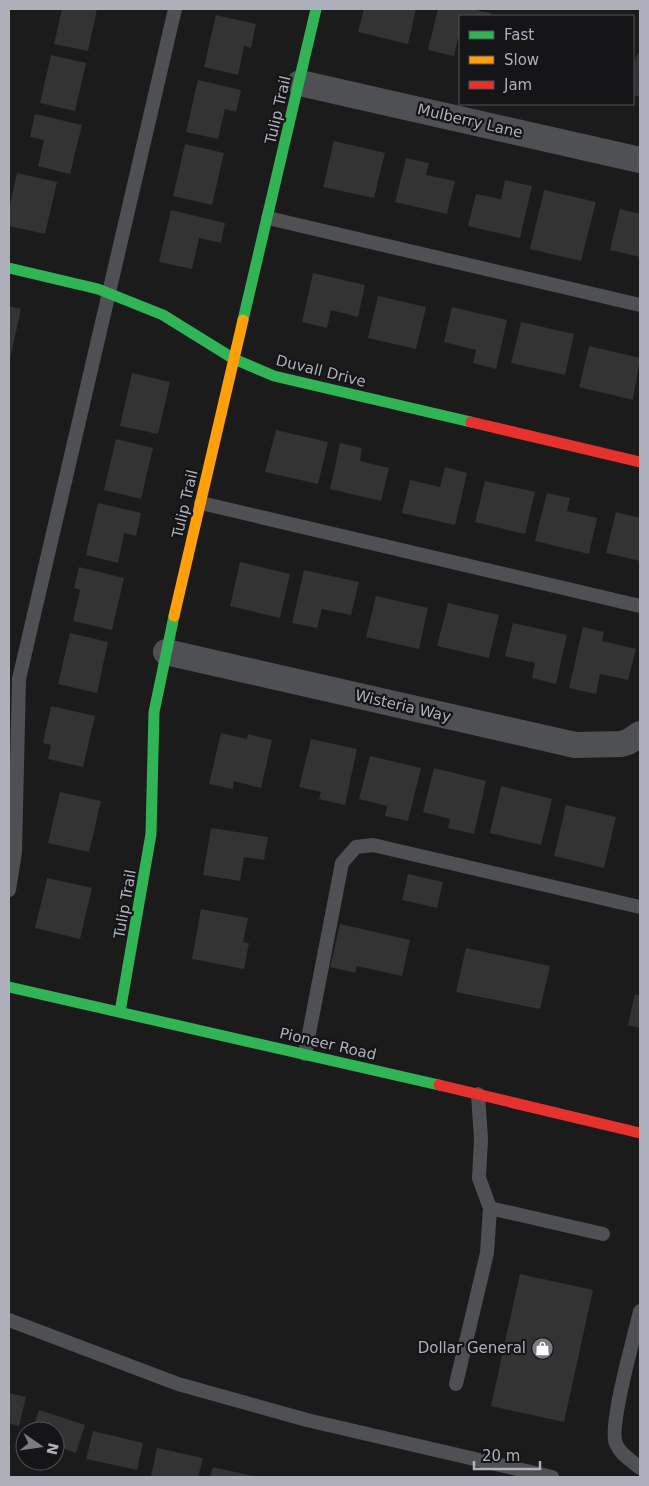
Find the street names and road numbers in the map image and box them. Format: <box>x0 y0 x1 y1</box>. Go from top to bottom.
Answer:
street label: Tulip Trail <box>261 74 295 147</box>
street label: Mulberry Lane <box>416 100 524 142</box>
street label: Duvall Drive <box>274 351 368 391</box>
street label: Tulip Trail <box>168 468 202 541</box>
street label: Wisteria Way <box>353 686 453 726</box>
street label: Tulip Trail <box>110 868 140 941</box>
street label: Pioneer Road <box>278 1024 378 1064</box>

